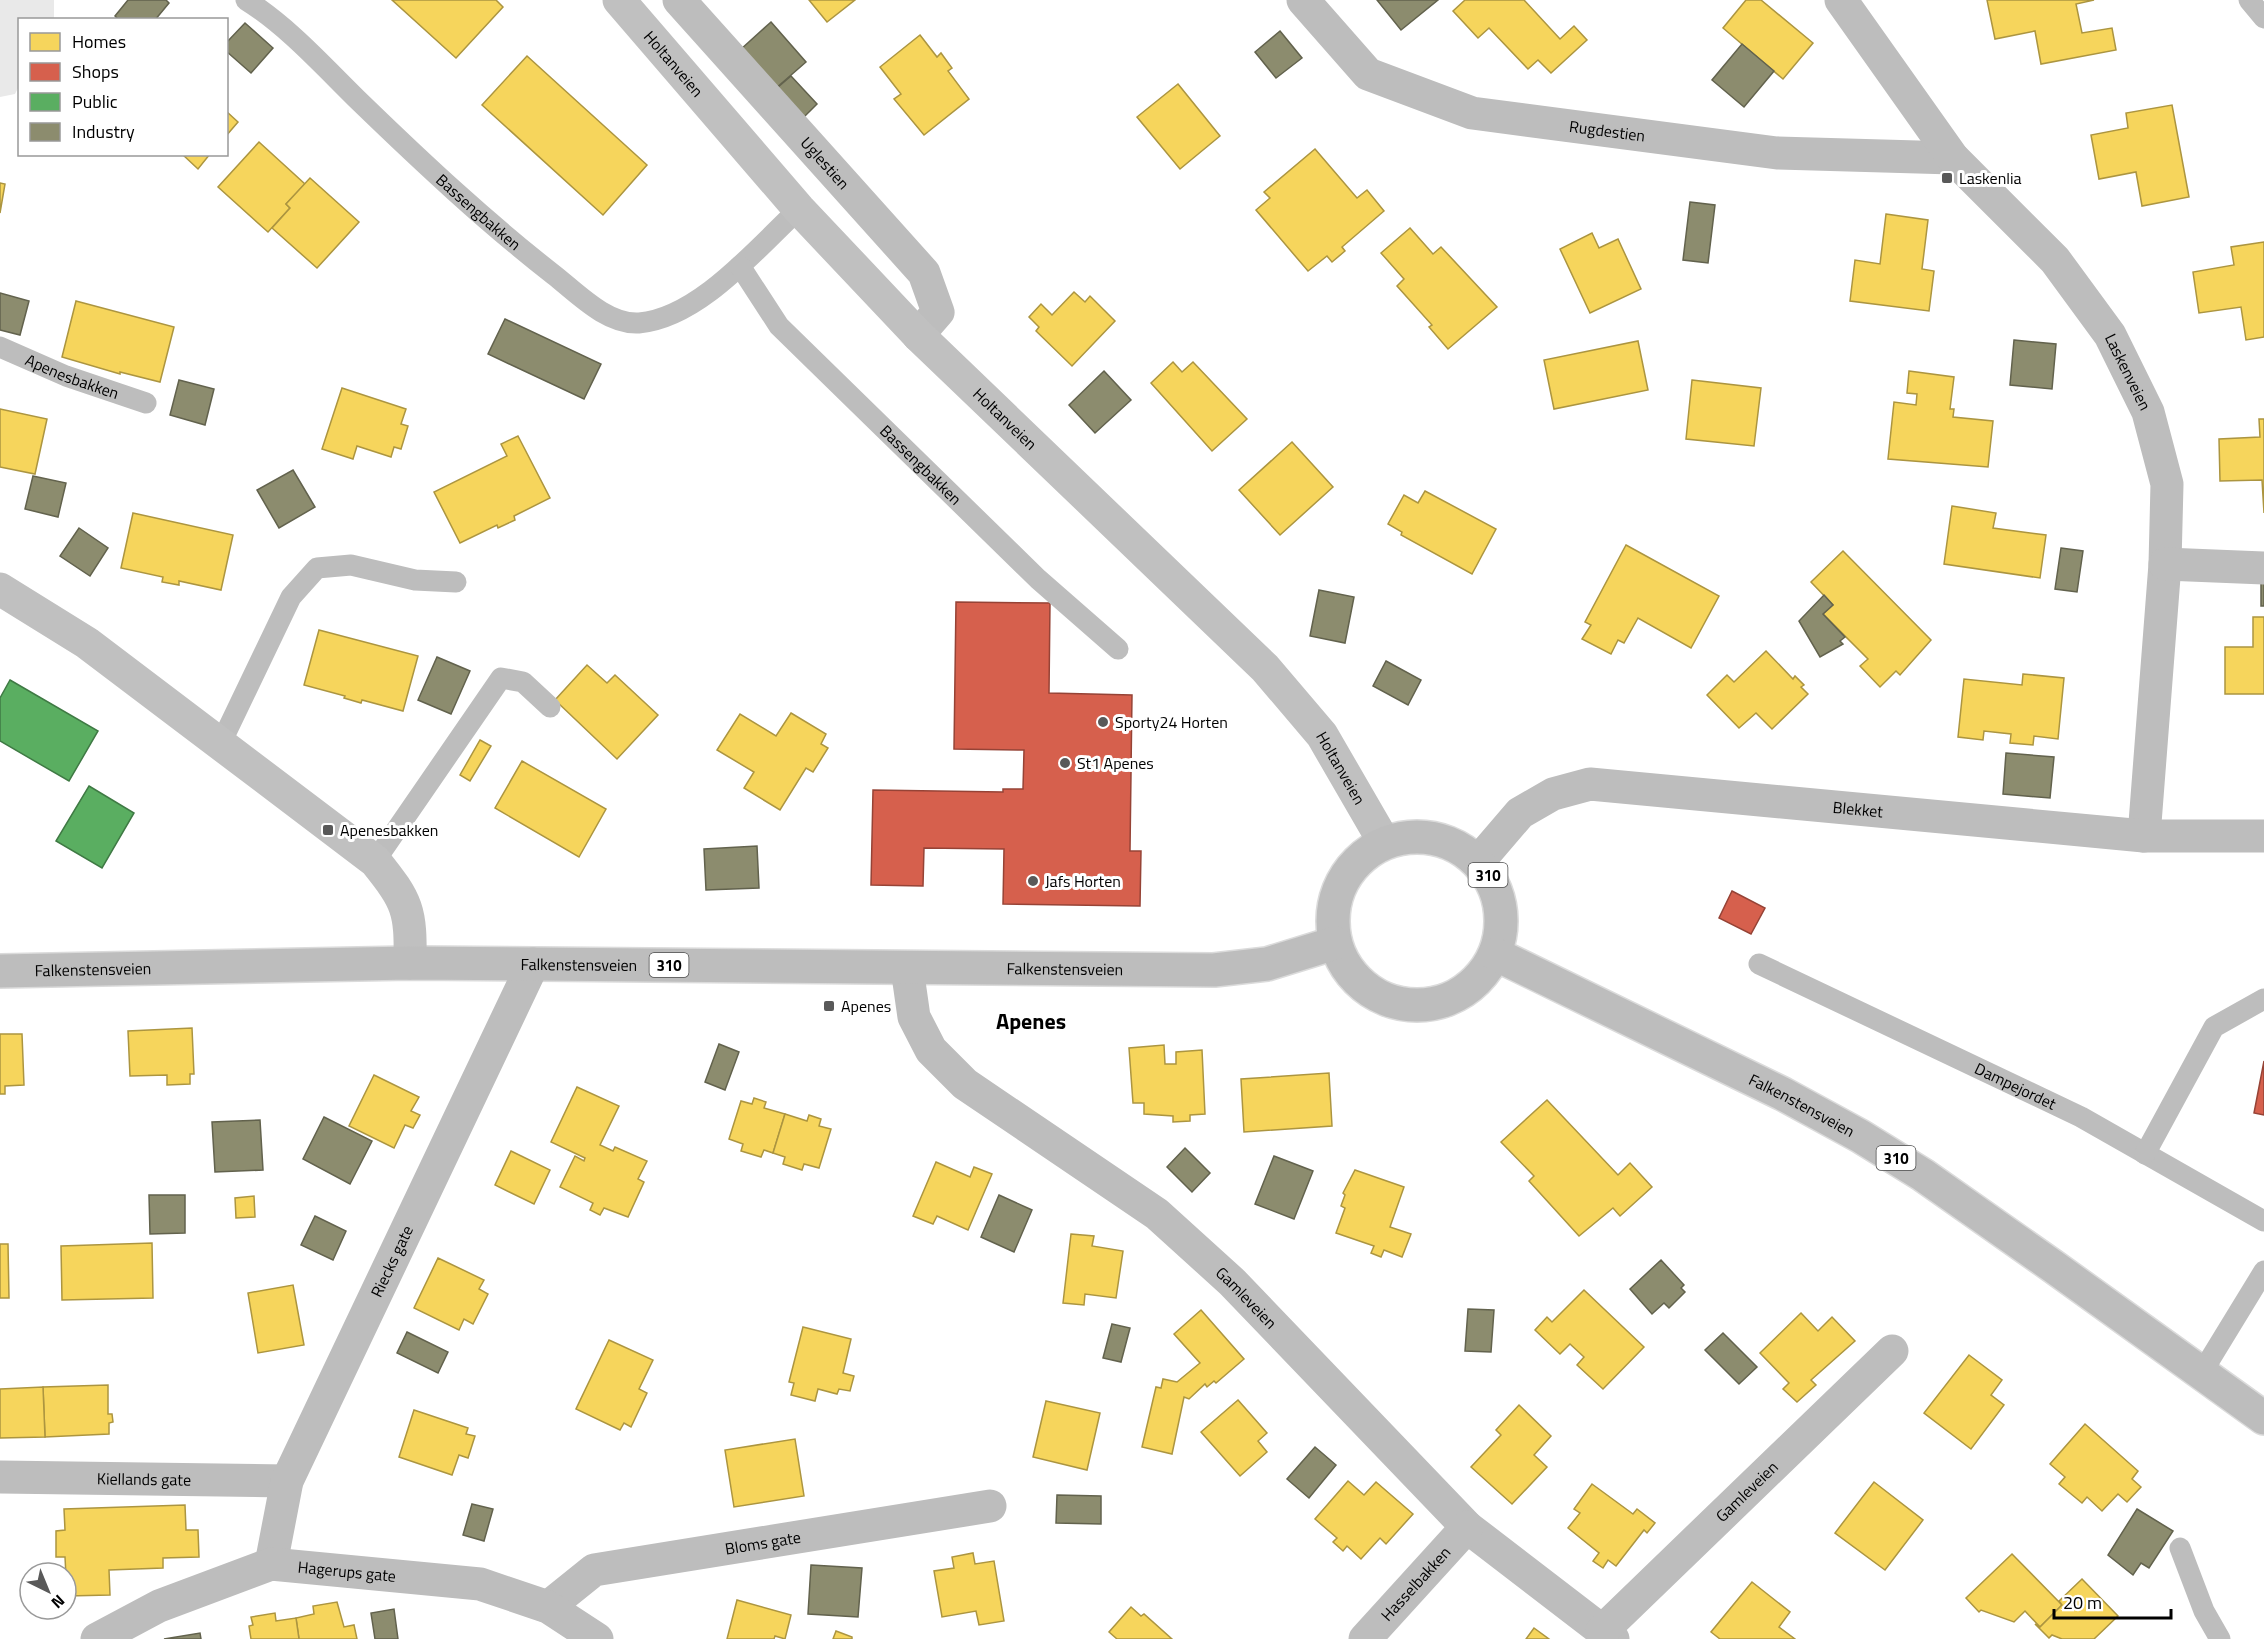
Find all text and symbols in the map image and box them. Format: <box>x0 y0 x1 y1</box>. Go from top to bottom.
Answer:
legend <box>18 18 228 156</box>
street label: Holtanveien <box>638 25 709 102</box>
text: Homes <box>72 28 126 55</box>
text: Shops <box>72 58 119 85</box>
text: Public <box>72 88 118 115</box>
street label: Rugdestien <box>1568 114 1647 148</box>
text: Industry <box>72 118 135 145</box>
street label: Uglestien <box>795 131 855 195</box>
place label: Laskenlia <box>1959 166 2021 190</box>
street label: Bassengbakken <box>431 168 526 256</box>
marker: Laskenlia <box>1940 171 1954 185</box>
street label: Laskenveien <box>2099 329 2157 414</box>
street label: Apenesbakken <box>21 348 122 405</box>
street label: Holtanveien <box>968 382 1043 455</box>
street label: Bassengbakken <box>875 419 967 510</box>
place label: Sporty24 Horten <box>1115 710 1228 734</box>
marker: Sporty24 Horten <box>1096 715 1110 729</box>
street label: Holtanveien <box>1310 727 1372 809</box>
place label: St1 Apenes <box>1077 751 1154 775</box>
marker: St1 Apenes <box>1058 756 1072 770</box>
street label: Blekket <box>1832 795 1884 823</box>
place label: Apenesbakken <box>340 818 438 842</box>
marker: Apenesbakken <box>321 823 335 837</box>
road number: 310 <box>1468 863 1508 887</box>
place label: Jafs Horten <box>1045 869 1121 893</box>
marker: Jafs Horten <box>1026 874 1040 888</box>
street label: Falkenstensveien <box>520 952 637 977</box>
road number: 310 <box>650 953 688 977</box>
street label: Falkenstensveien <box>34 956 152 982</box>
street label: Falkenstensveien <box>1006 956 1123 981</box>
place label: Apenes <box>841 994 891 1018</box>
marker: Apenes <box>822 999 836 1013</box>
district label: Apenes <box>996 1004 1066 1038</box>
street label: Dampejordet <box>1971 1056 2061 1116</box>
street label: Falkenstensveien <box>1745 1067 1859 1143</box>
road number: 310 <box>1876 1146 1916 1170</box>
street label: Riecks gate <box>364 1221 419 1301</box>
street label: Gamleveien <box>1210 1261 1283 1334</box>
street label: Gamleveien <box>1710 1455 1783 1527</box>
street label: Kiellands gate <box>97 1466 191 1492</box>
street label: Bloms gate <box>723 1525 802 1561</box>
street label: Hasselbakken <box>1375 1541 1456 1626</box>
street label: Hagerups gate <box>297 1555 397 1588</box>
north arrow <box>18 1561 78 1621</box>
scale bar <box>2054 1582 2171 1620</box>
text: N <box>46 1589 70 1615</box>
text: 20 m <box>2063 1589 2102 1616</box>

